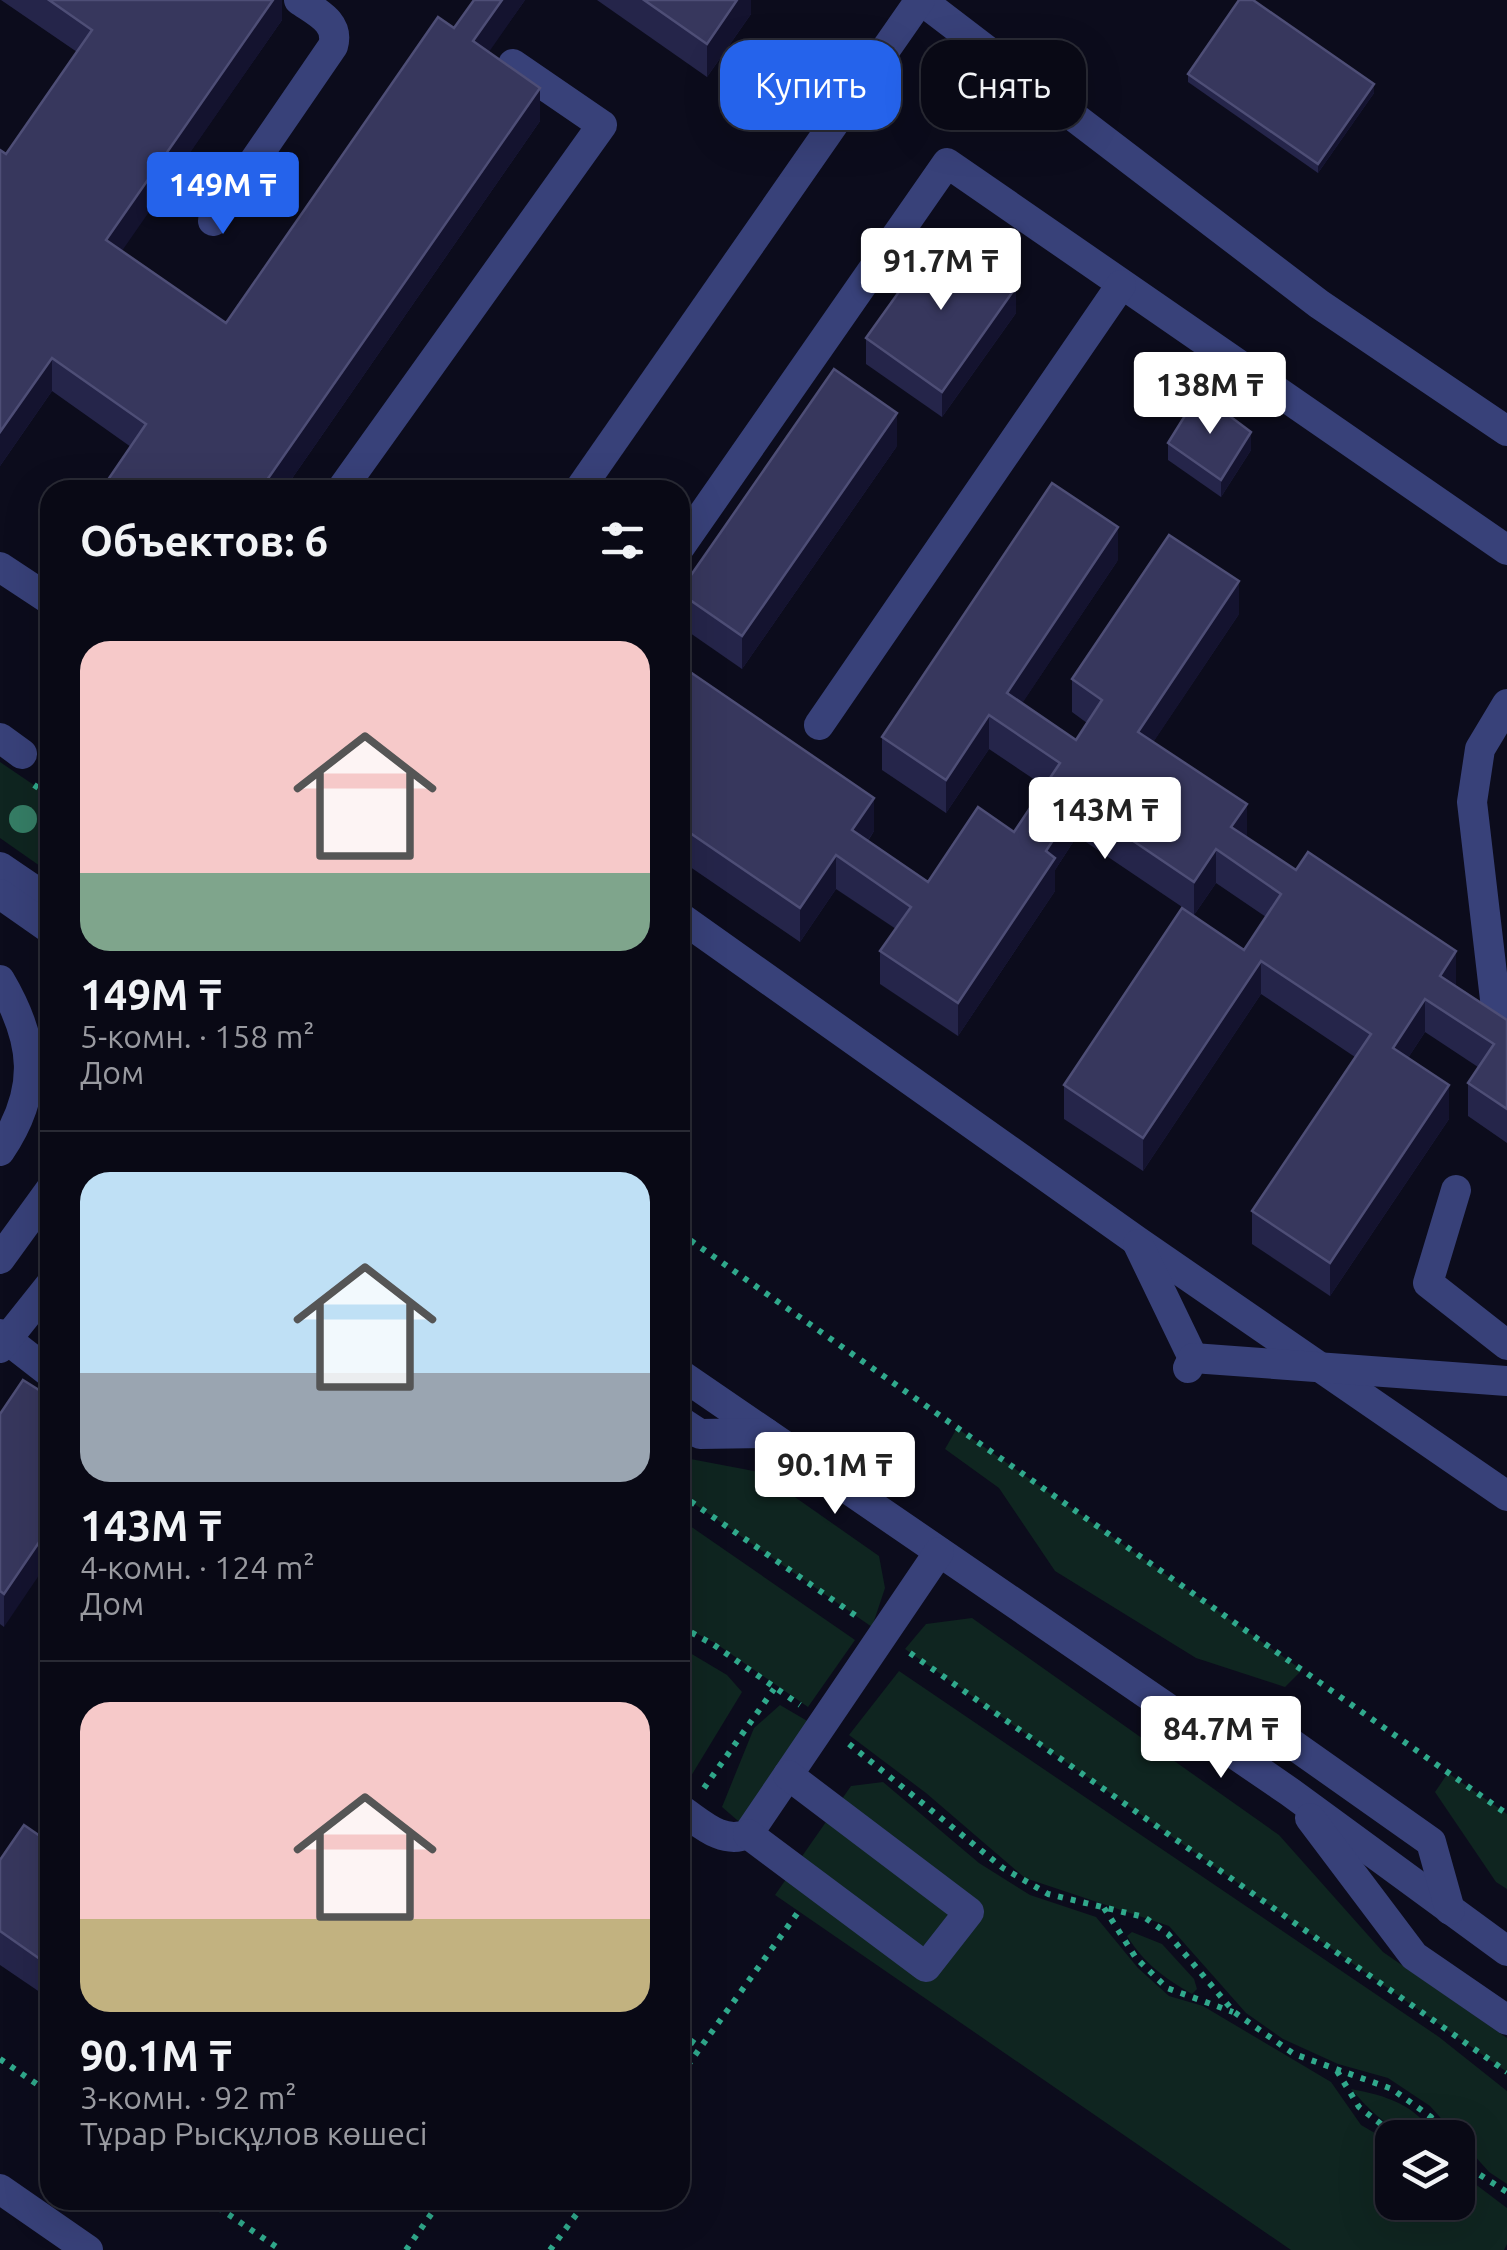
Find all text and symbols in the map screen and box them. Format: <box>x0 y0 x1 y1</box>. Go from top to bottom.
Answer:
chip: Купить <box>720 40 901 130</box>
chip: Снять <box>921 40 1086 130</box>
pin: 149M ₸ <box>142 152 304 237</box>
text: 149M ₸ <box>169 166 277 202</box>
pin: 91.7M ₸ <box>849 228 1033 313</box>
text: 91.7M ₸ <box>883 242 999 278</box>
pin: 138M ₸ <box>1129 352 1291 437</box>
text: 138M ₸ <box>1156 366 1264 402</box>
icon: filters <box>595 513 650 568</box>
text: Объектов: 6 <box>80 517 328 564</box>
icon: home <box>275 706 455 886</box>
pin: 143M ₸ <box>1024 777 1186 862</box>
text: 143M ₸ <box>1051 791 1159 827</box>
text: 149M ₸ <box>80 971 222 1018</box>
text: 5-комн. · 158 m² <box>80 1018 315 1054</box>
text: Дом <box>80 1054 144 1090</box>
icon: home <box>275 1237 455 1417</box>
pin: 90.1M ₸ <box>743 1432 927 1517</box>
text: 90.1M ₸ <box>777 1446 893 1482</box>
text: 143M ₸ <box>80 1502 222 1549</box>
text: 4-комн. · 124 m² <box>80 1549 315 1585</box>
text: Дом <box>80 1585 144 1621</box>
pin: 84.7M ₸ <box>1129 1696 1313 1781</box>
text: 84.7M ₸ <box>1163 1710 1279 1746</box>
icon: home <box>275 1767 455 1947</box>
text: 90.1M ₸ <box>80 2032 232 2079</box>
text: 3-комн. · 92 m² <box>80 2079 297 2115</box>
text: Тұрар Рысқұлов көшесі <box>80 2115 428 2151</box>
map controls <box>1375 2120 1475 2220</box>
button: layers <box>1375 2120 1475 2220</box>

